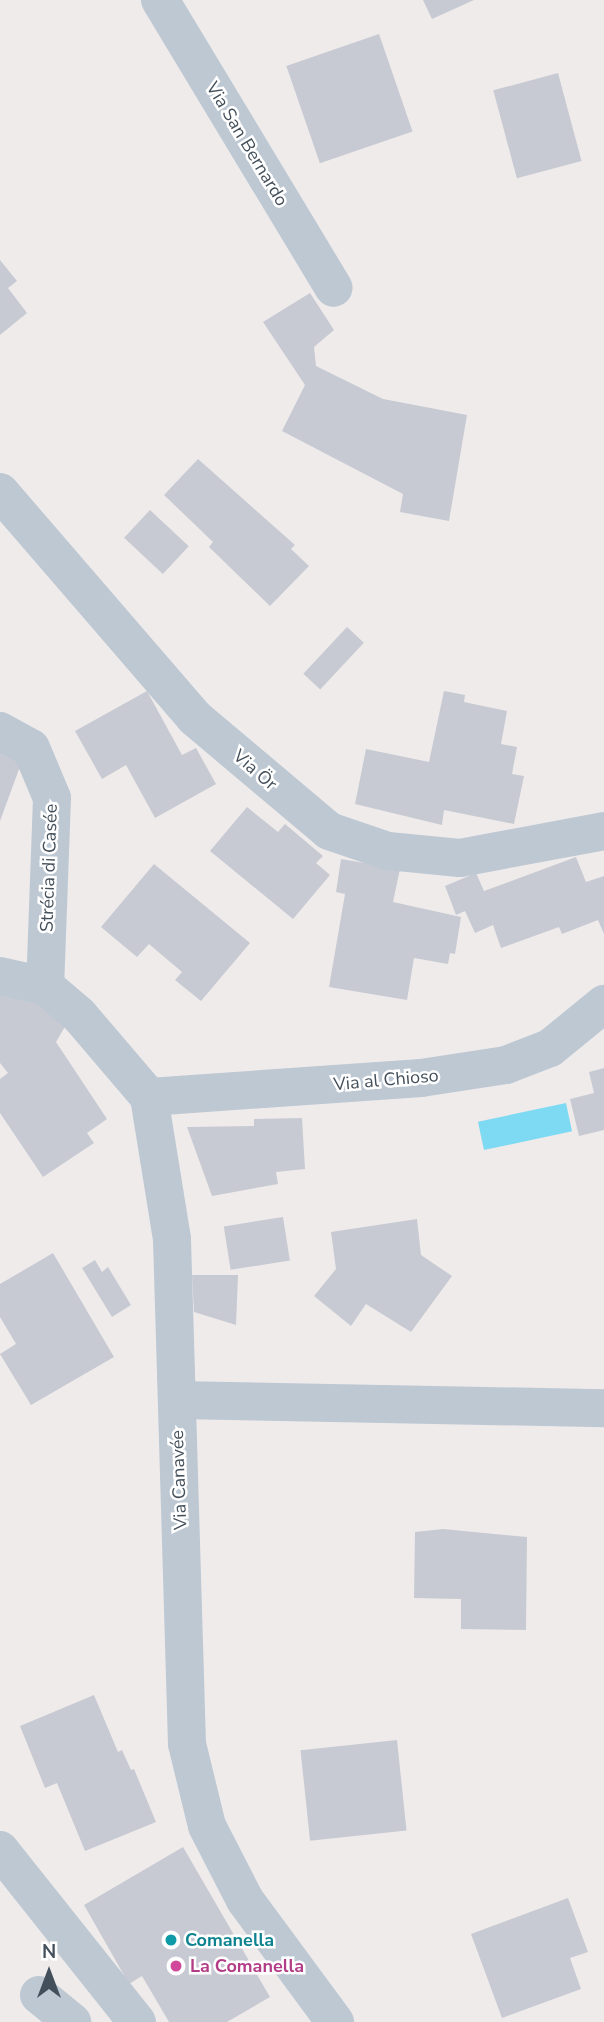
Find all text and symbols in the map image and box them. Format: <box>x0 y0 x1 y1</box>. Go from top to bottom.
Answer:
street label: Via San Bernardo <box>201 78 293 210</box>
street label: Via Ör <box>229 745 281 795</box>
street label: Strécia di Casée <box>36 803 62 933</box>
street label: Via al Chioso <box>333 1065 439 1095</box>
street label: Via Canavée <box>166 1430 192 1530</box>
place label: Comanella <box>185 1929 274 1951</box>
marker: Comanella <box>163 1932 179 1948</box>
north arrow <box>14 1938 84 2008</box>
text: N <box>42 1939 56 1965</box>
place label: La Comanella <box>190 1955 304 1977</box>
marker: La Comanella <box>168 1958 184 1974</box>

